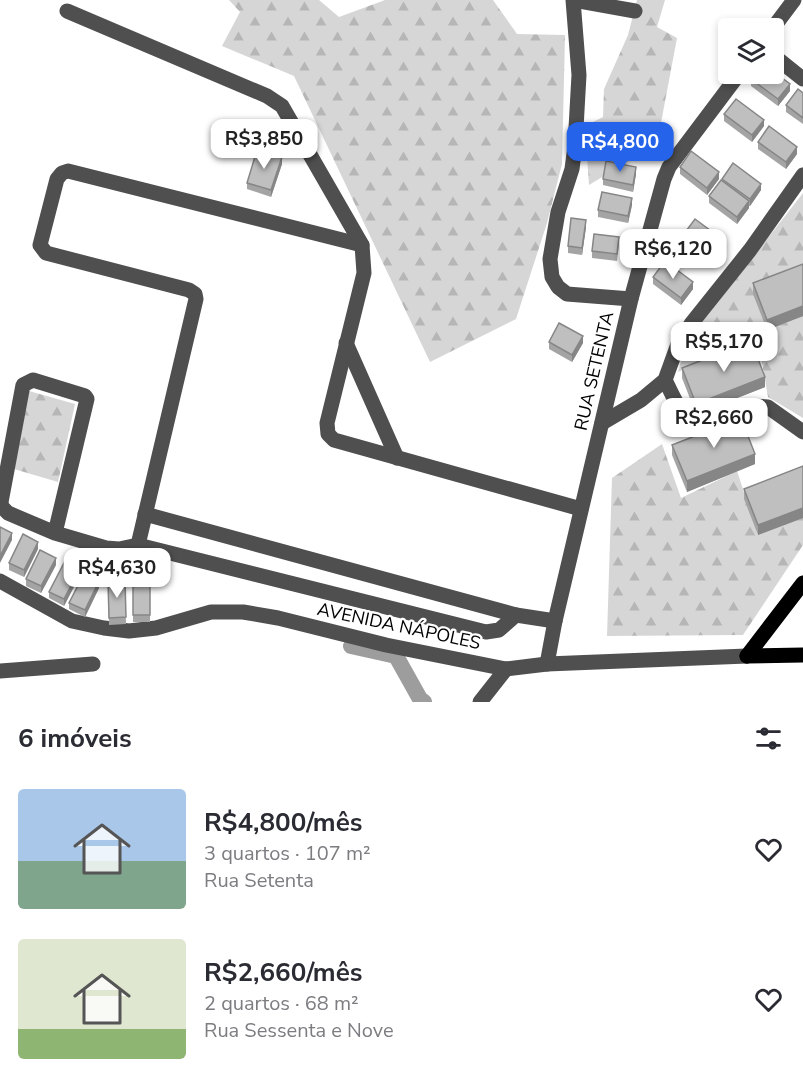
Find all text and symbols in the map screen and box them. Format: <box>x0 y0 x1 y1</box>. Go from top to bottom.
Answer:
map controls <box>718 18 784 84</box>
button: layers <box>718 18 784 84</box>
pin: R$3,850 <box>209 119 319 170</box>
pin: R$4,800 <box>565 122 675 173</box>
text: R$3,850 <box>225 125 303 152</box>
text: R$4,800 <box>581 128 659 155</box>
pin: R$6,120 <box>618 229 728 280</box>
text: R$6,120 <box>634 235 712 262</box>
street label: RUA SETENTA <box>569 309 619 433</box>
pin: R$5,170 <box>669 322 779 373</box>
text: R$5,170 <box>685 328 763 355</box>
pin: R$2,660 <box>659 398 769 449</box>
text: R$2,660 <box>675 404 753 431</box>
pin: R$4,630 <box>62 548 172 599</box>
text: R$4,630 <box>78 554 156 581</box>
street label: AVENIDA NÁPOLES <box>315 597 483 655</box>
text: 6 imóveis <box>18 721 132 756</box>
icon: filters <box>752 722 785 755</box>
text: R$4,800/mês <box>204 805 362 840</box>
icon: home <box>66 813 138 885</box>
icon: heart <box>752 833 785 866</box>
text: 3 quartos · 107 m² <box>204 840 371 867</box>
text: Rua Setenta <box>204 867 314 894</box>
text: R$2,660/mês <box>204 955 362 990</box>
icon: home <box>66 963 138 1035</box>
icon: heart <box>752 983 785 1016</box>
text: 2 quartos · 68 m² <box>204 990 359 1017</box>
text: Rua Sessenta e Nove <box>204 1017 394 1044</box>

